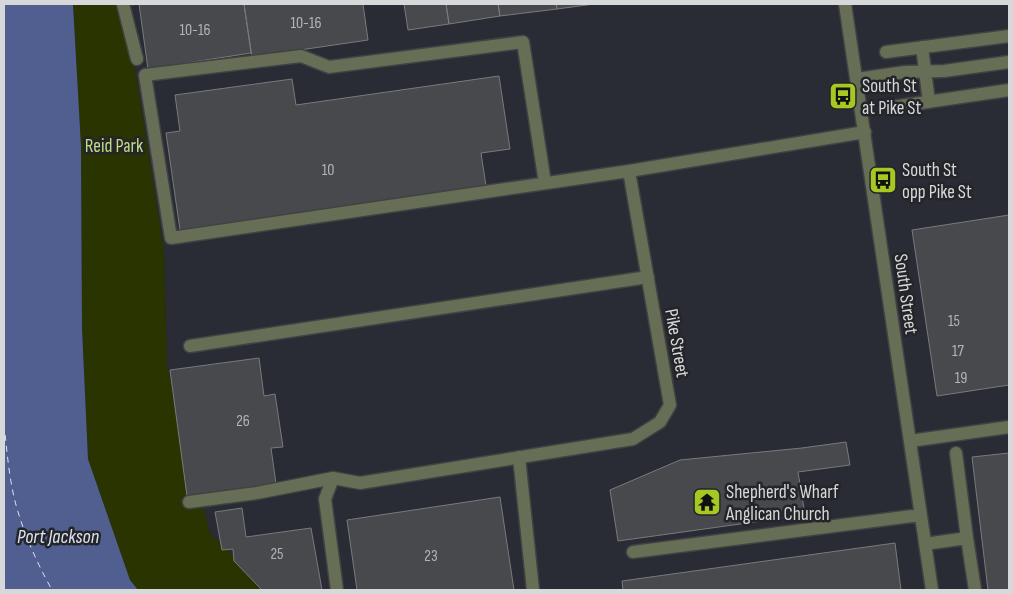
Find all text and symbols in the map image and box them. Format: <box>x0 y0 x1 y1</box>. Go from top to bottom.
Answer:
house number: 10-16 <box>290 14 322 33</box>
house number: 10-16 <box>179 21 211 40</box>
place label: South St at Pike St <box>862 75 921 120</box>
bus stop icon: South St at Pike St <box>828 81 858 111</box>
park label: Reid Park <box>85 135 144 158</box>
place label: South St opp Pike St <box>902 159 972 204</box>
house number: 10 <box>322 161 334 180</box>
bus stop icon: South St opp Pike St <box>868 165 898 195</box>
street label: South Street <box>888 253 923 336</box>
street label: Pike Street <box>659 307 694 380</box>
house number: 15 <box>948 312 960 331</box>
house number: 17 <box>952 342 965 361</box>
house number: 19 <box>955 369 967 388</box>
house number: 26 <box>236 412 250 431</box>
place label: Shepherd's Wharf Anglican Church <box>725 481 839 526</box>
temple icon: Shepherd's Wharf Anglican Church <box>692 487 722 517</box>
water label: Port Jackson <box>17 525 99 549</box>
house number: 25 <box>270 545 284 564</box>
house number: 23 <box>424 547 438 566</box>

